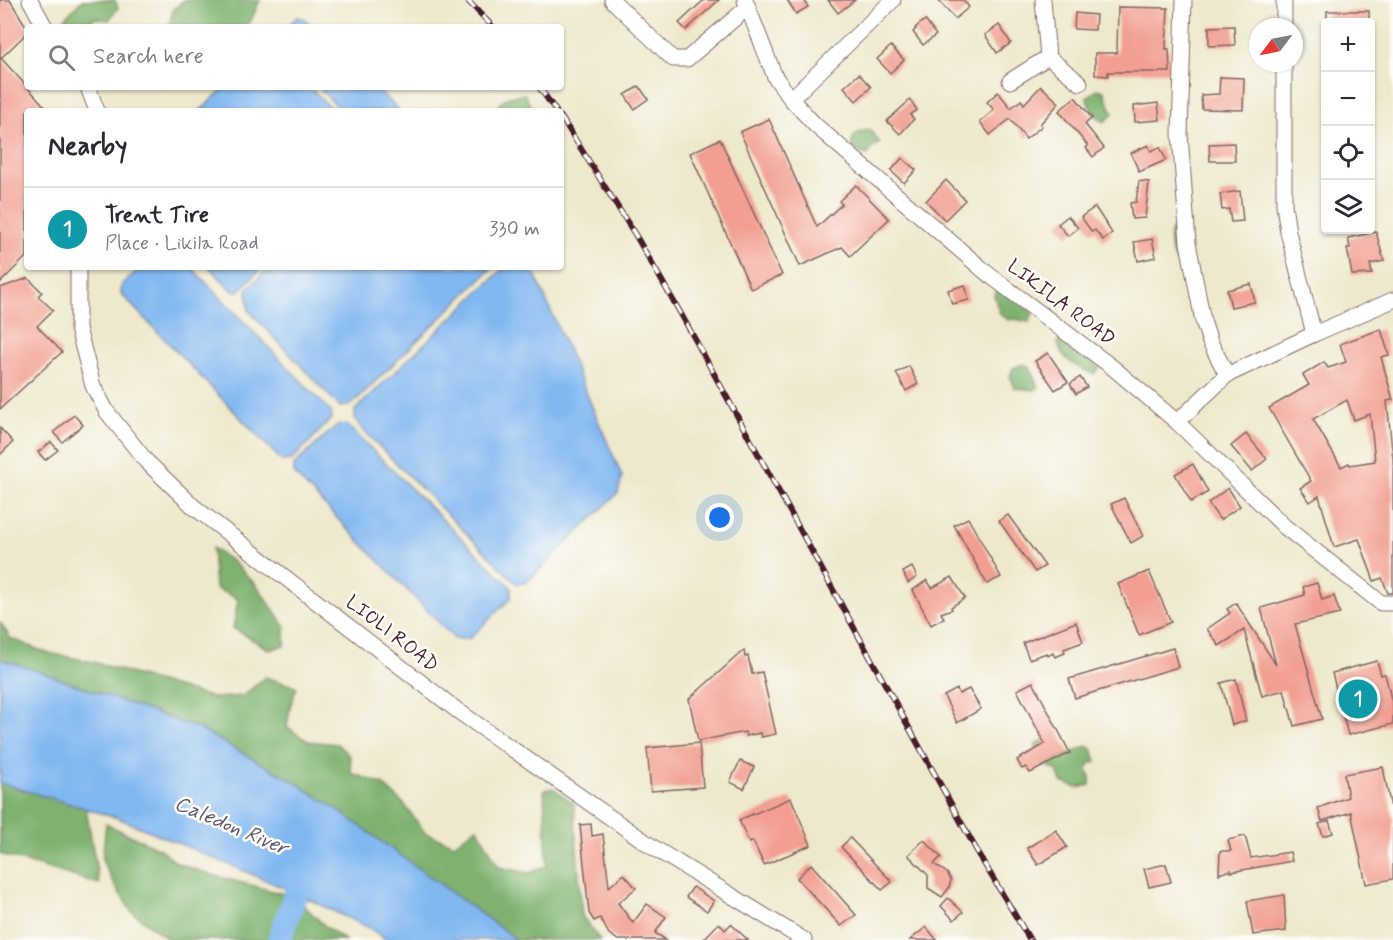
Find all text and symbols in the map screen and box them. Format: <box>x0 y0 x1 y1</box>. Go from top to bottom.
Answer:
north arrow <box>1249 18 1303 72</box>
map controls <box>1321 18 1375 234</box>
button: + <box>1321 18 1375 72</box>
search box <box>24 24 564 90</box>
icon: search <box>45 41 78 74</box>
text: Search here <box>93 43 204 71</box>
button: − <box>1321 72 1375 126</box>
button: locate <box>1321 126 1375 180</box>
text: Nearby <box>48 130 127 164</box>
button: layers <box>1321 180 1375 234</box>
text: Trent Tire <box>105 202 209 230</box>
text: 1 <box>63 216 72 243</box>
text: 330 m <box>489 216 540 243</box>
text: Place · Likila Road <box>105 230 259 257</box>
street label: LIKILA ROAD <box>1001 253 1121 353</box>
your location <box>705 503 734 532</box>
street label: LIOLI ROAD <box>340 589 444 679</box>
pin: 1 <box>1338 676 1378 722</box>
water label: Caledon River <box>170 790 294 863</box>

